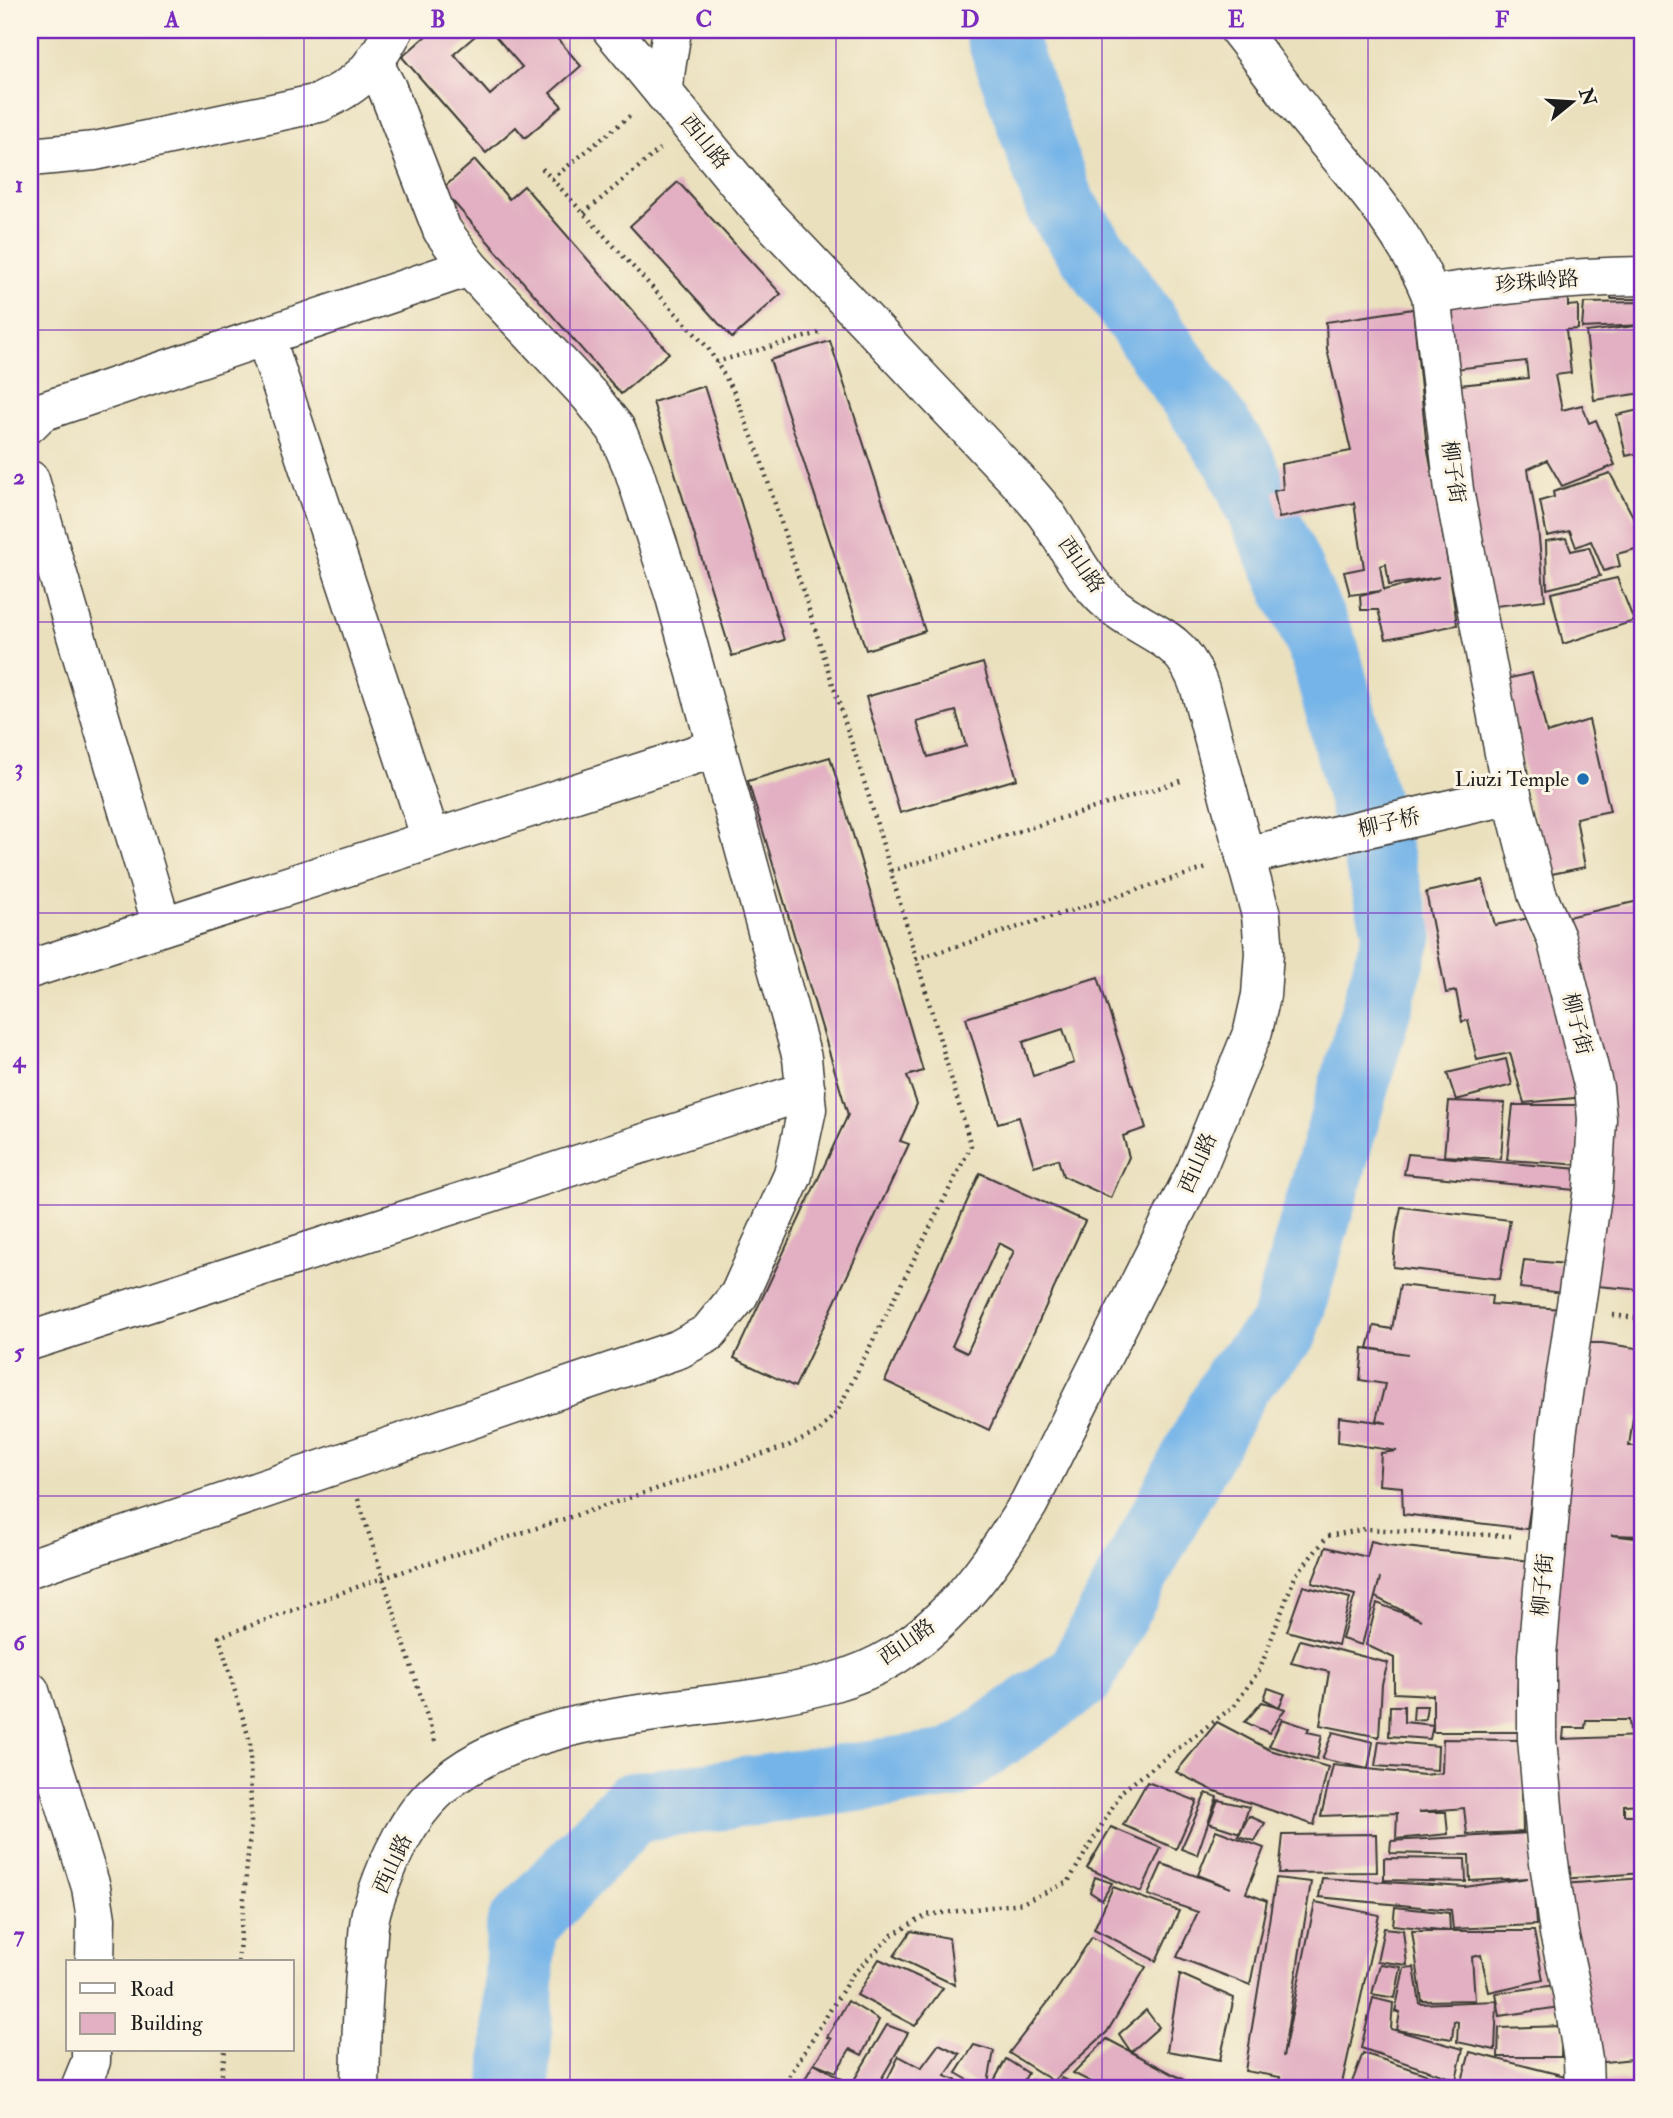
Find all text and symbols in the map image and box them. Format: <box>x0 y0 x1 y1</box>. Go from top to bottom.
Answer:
text: A <box>164 5 180 34</box>
text: B <box>430 5 446 34</box>
text: C <box>696 5 712 34</box>
text: D <box>961 5 979 34</box>
text: E <box>1228 5 1245 34</box>
text: F <box>1495 5 1510 34</box>
north arrow <box>1536 66 1606 136</box>
text: N <box>1573 84 1602 110</box>
street label: 西山路 <box>675 109 735 175</box>
text: 1 <box>15 170 23 199</box>
street label: 珍珠岭路 <box>1494 265 1580 299</box>
street label: 柳子街 <box>1435 439 1471 505</box>
text: 2 <box>13 462 25 491</box>
street label: 西山路 <box>1052 531 1110 599</box>
text: 3 <box>15 753 23 782</box>
place label: Liuzi Temple <box>1455 766 1569 793</box>
marker: Liuzi Temple <box>1575 771 1591 787</box>
street label: 柳子桥 <box>1355 803 1423 843</box>
street label: 柳子街 <box>1556 990 1598 1058</box>
text: 4 <box>12 1045 27 1074</box>
street label: 西山路 <box>1173 1129 1223 1197</box>
text: 5 <box>14 1337 25 1366</box>
street label: 柳子街 <box>1527 1552 1559 1618</box>
street label: 西山路 <box>873 1613 941 1671</box>
text: 6 <box>13 1628 27 1657</box>
street label: 西山路 <box>367 1830 419 1898</box>
text: 7 <box>14 1920 25 1949</box>
legend <box>66 1960 294 2052</box>
text: Road <box>130 1976 175 2003</box>
text: Building <box>130 2010 203 2037</box>

